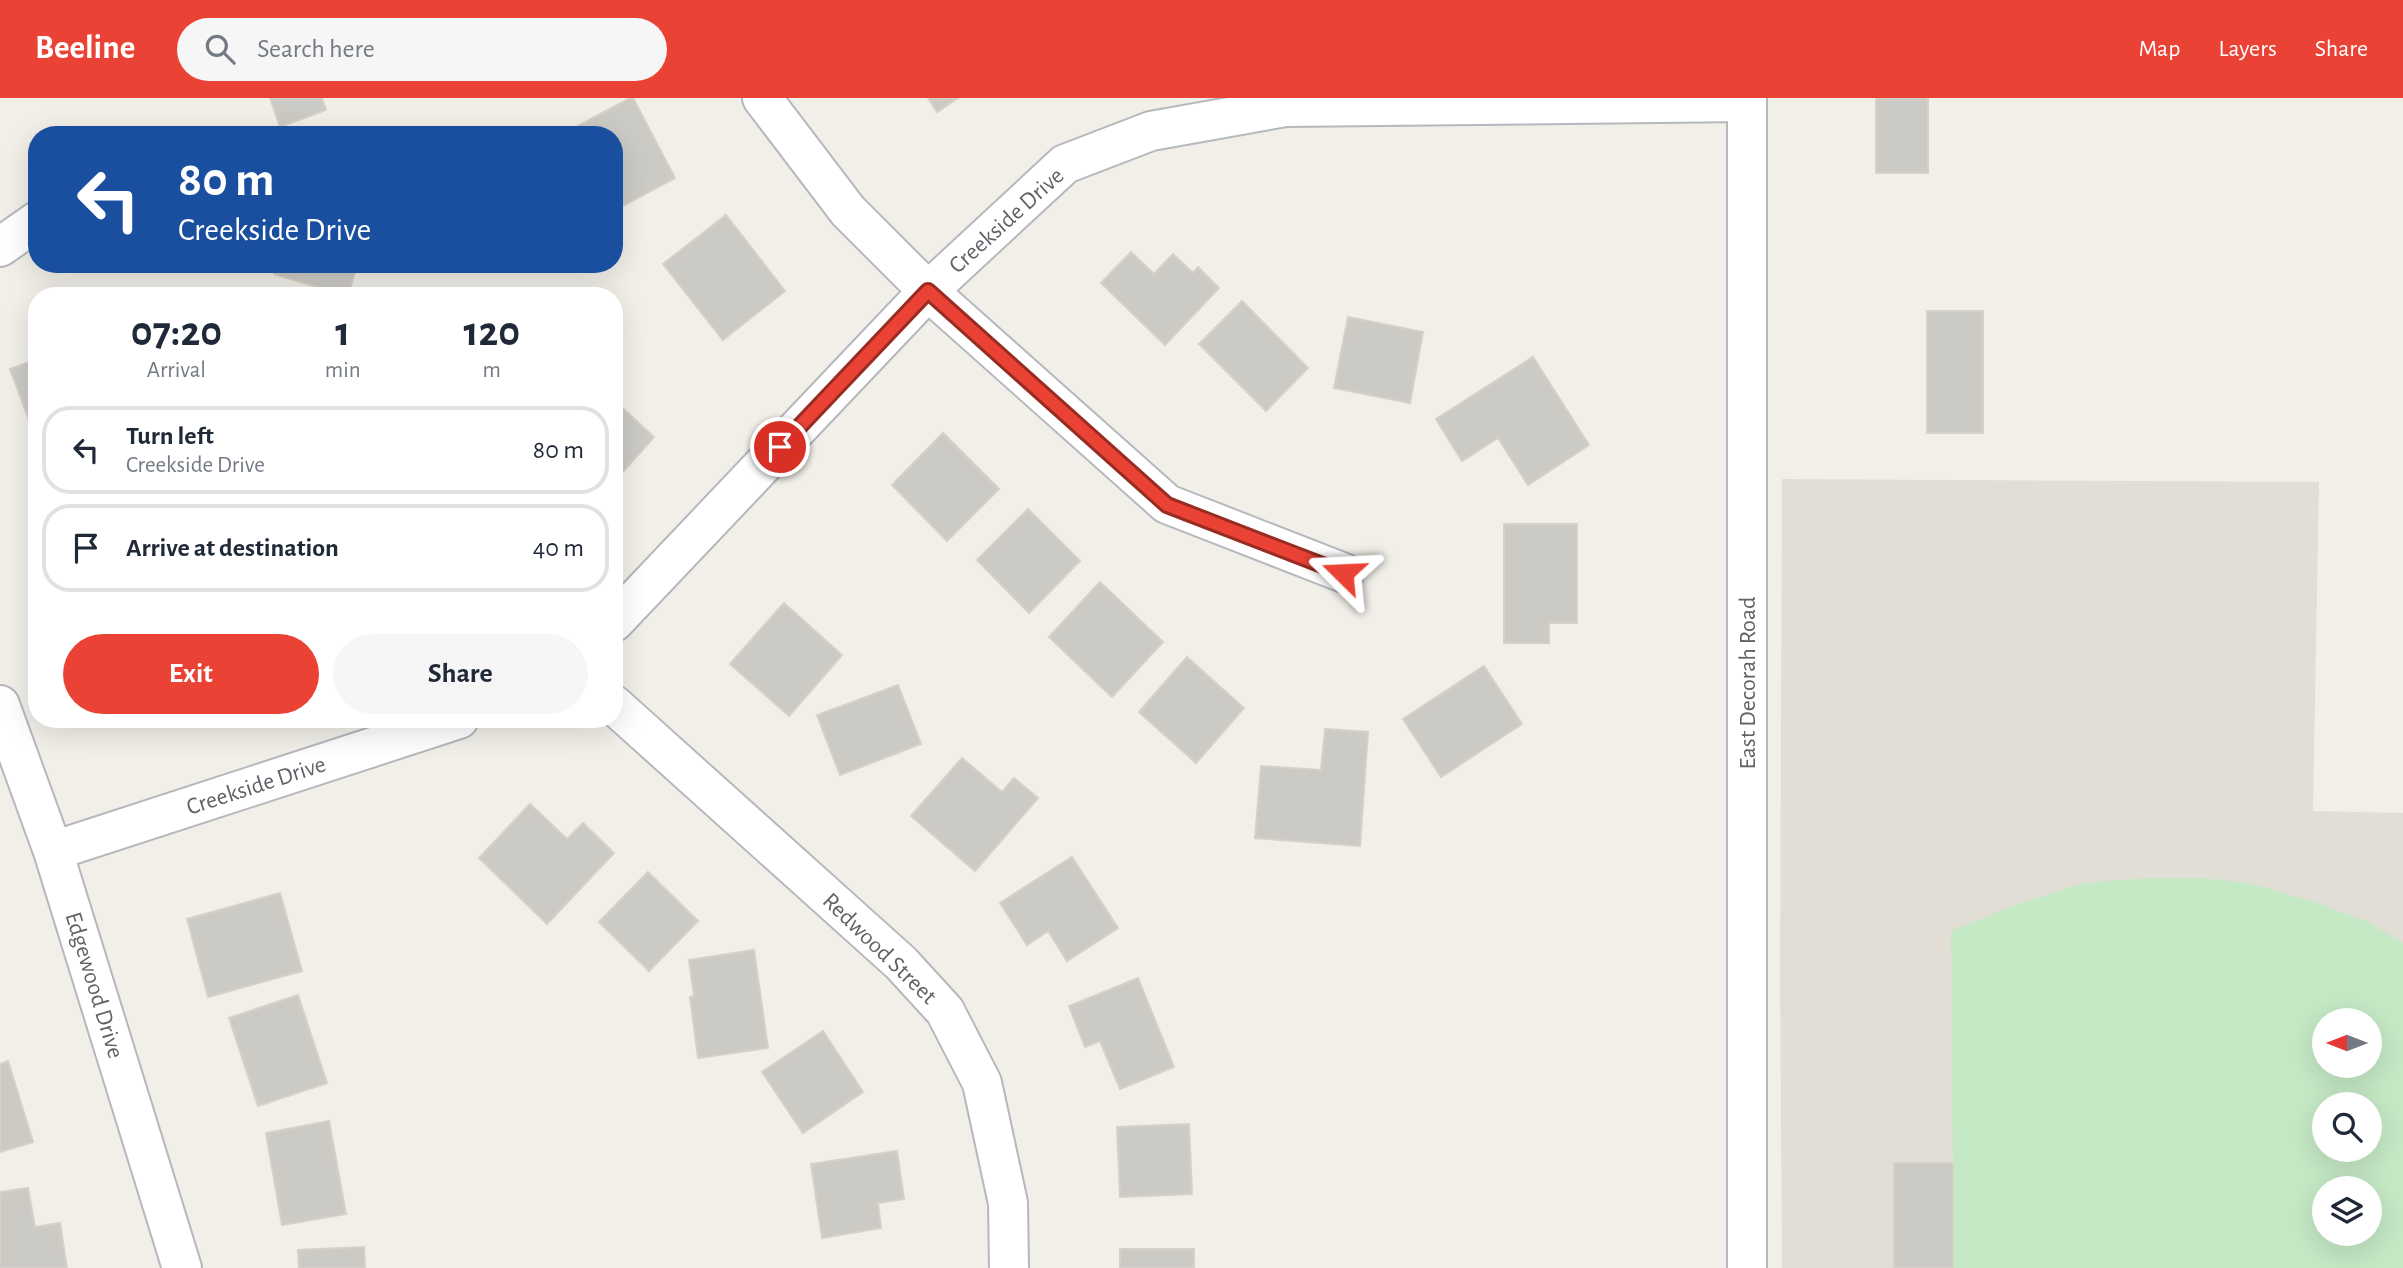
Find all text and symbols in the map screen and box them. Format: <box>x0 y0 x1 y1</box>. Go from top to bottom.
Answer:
search box <box>177 18 667 81</box>
icon: search <box>201 30 239 68</box>
text: Beeline <box>35 32 135 65</box>
text: Search here <box>257 36 375 62</box>
text: Map <box>2138 37 2180 61</box>
text: Layers <box>2218 37 2277 61</box>
text: Share <box>2315 37 2368 61</box>
icon: left <box>63 154 154 245</box>
text: 80 m <box>178 156 275 205</box>
street label: Creekside Drive <box>945 163 1069 278</box>
text: Creekside Drive <box>178 214 371 246</box>
text: 07:20 <box>131 311 222 353</box>
text: 1 <box>335 311 350 353</box>
text: 120 <box>463 311 520 353</box>
text: Arrival <box>147 359 206 382</box>
text: min <box>325 359 361 382</box>
text: m <box>483 359 501 382</box>
pin <box>750 417 810 477</box>
text: Turn left <box>126 423 214 449</box>
icon: arrive <box>761 428 799 466</box>
icon: left <box>67 431 105 469</box>
text: 80 m <box>533 437 584 463</box>
text: Creekside Drive <box>126 454 265 477</box>
icon: arrive <box>67 529 105 567</box>
text: Arrive at destination <box>126 535 339 561</box>
text: 40 m <box>533 535 584 561</box>
position arrow <box>1306 536 1380 610</box>
street label: East Decorah Road <box>1736 597 1760 769</box>
button: Exit <box>63 634 319 714</box>
button: Share <box>333 634 588 714</box>
street label: Creekside Drive <box>184 752 329 820</box>
street label: Redwood Street <box>818 889 941 1009</box>
street label: Edgewood Drive <box>60 909 128 1061</box>
north arrow <box>2312 1008 2382 1078</box>
map controls <box>2312 1008 2382 1246</box>
button: search <box>2312 1092 2382 1162</box>
button: layers <box>2312 1176 2382 1246</box>

